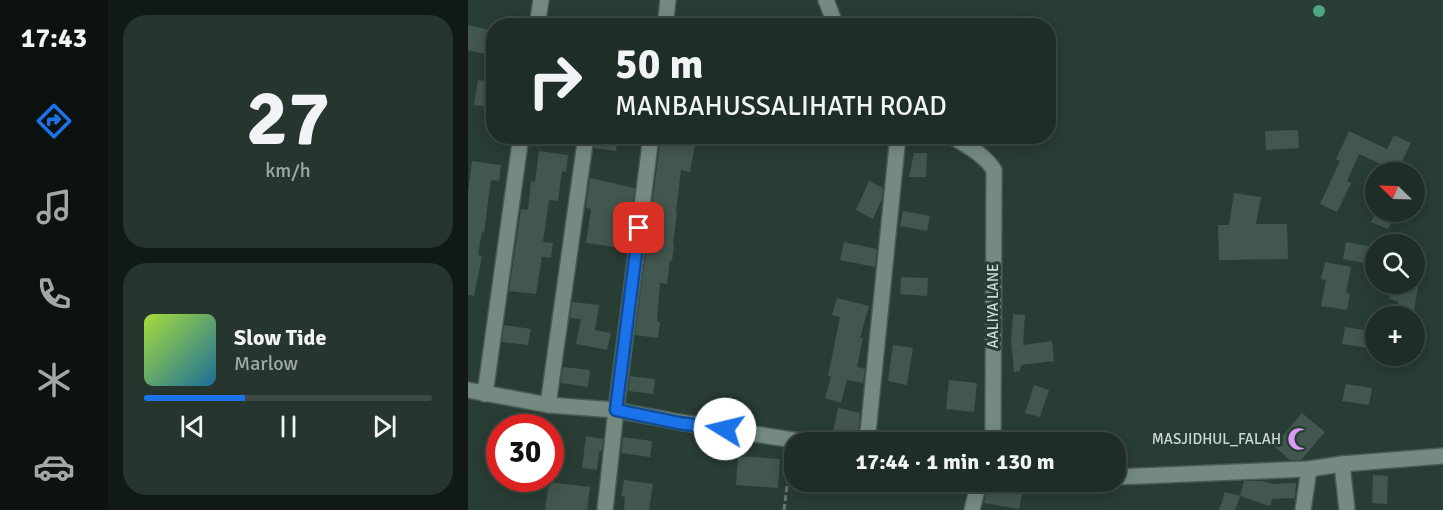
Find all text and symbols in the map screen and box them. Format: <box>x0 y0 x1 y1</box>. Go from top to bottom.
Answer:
text: 17:43 <box>21 22 87 55</box>
text: 50 m <box>615 39 704 90</box>
icon: right <box>516 42 594 120</box>
text: 27 <box>246 71 330 167</box>
text: MANBAHUSSALIHATH ROAD <box>615 90 947 123</box>
icon: directions <box>33 100 75 142</box>
text: km/h <box>265 158 311 183</box>
north arrow <box>1365 162 1425 222</box>
map controls <box>1365 162 1425 366</box>
icon: music <box>33 186 75 228</box>
pin <box>613 202 664 253</box>
icon: arrive <box>622 211 655 244</box>
button: search <box>1365 234 1425 294</box>
street label: AALIYA LANE <box>984 263 1002 349</box>
icon: phone <box>33 273 75 315</box>
button: + <box>1365 306 1425 366</box>
text: Slow Tide <box>234 324 326 351</box>
text: Marlow <box>234 351 298 376</box>
icon: climate <box>33 359 75 401</box>
position arrow <box>693 397 757 461</box>
icon: previous <box>176 410 209 443</box>
icon: pause <box>272 410 305 443</box>
icon: next <box>368 410 401 443</box>
speed limit sign: 30 <box>486 414 564 492</box>
mosque icon: MASJIDHUL_FALAH <box>1286 426 1312 452</box>
place label: MASJIDHUL_FALAH <box>1152 430 1281 448</box>
icon: car <box>33 446 75 488</box>
text: 17:44 · 1 min · 130 m <box>855 448 1055 475</box>

